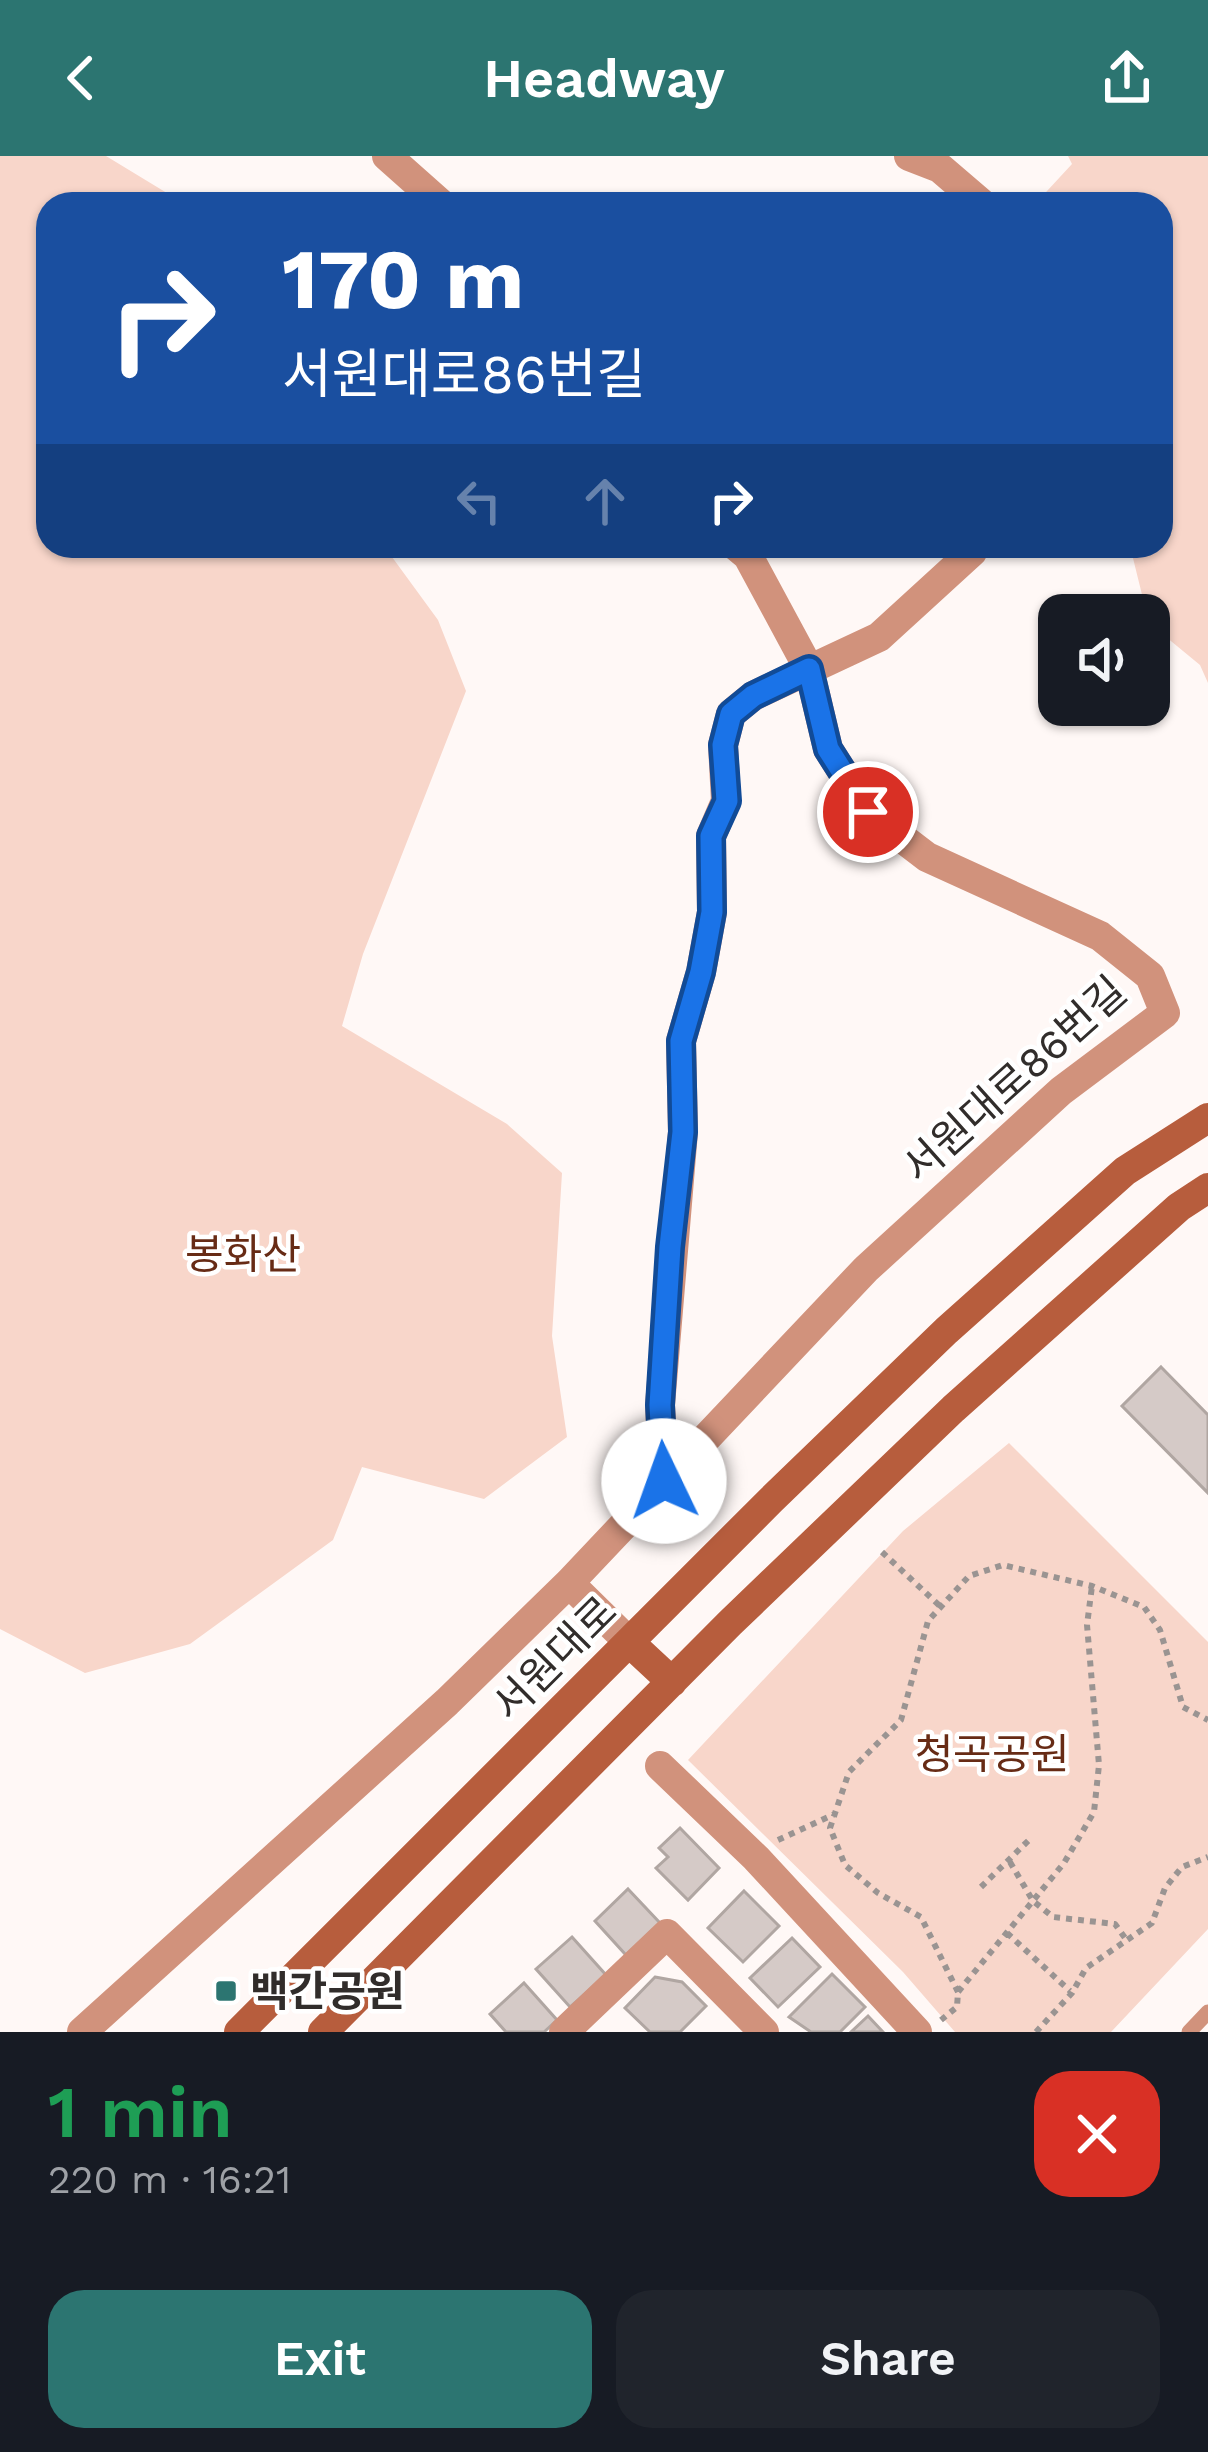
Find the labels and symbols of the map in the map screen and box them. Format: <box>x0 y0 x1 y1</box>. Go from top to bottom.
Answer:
pin <box>817 761 919 863</box>
street label: 서원대로86번길 <box>893 966 1136 1192</box>
park label: 봉화산 <box>185 1230 301 1279</box>
position arrow <box>601 1418 727 1544</box>
street label: 서원대로 <box>482 1586 626 1730</box>
park label: 청곡공원 <box>915 1730 1069 1779</box>
place label: 백간공원 <box>250 1967 405 2016</box>
marker: 백간공원 <box>213 1978 239 2004</box>

